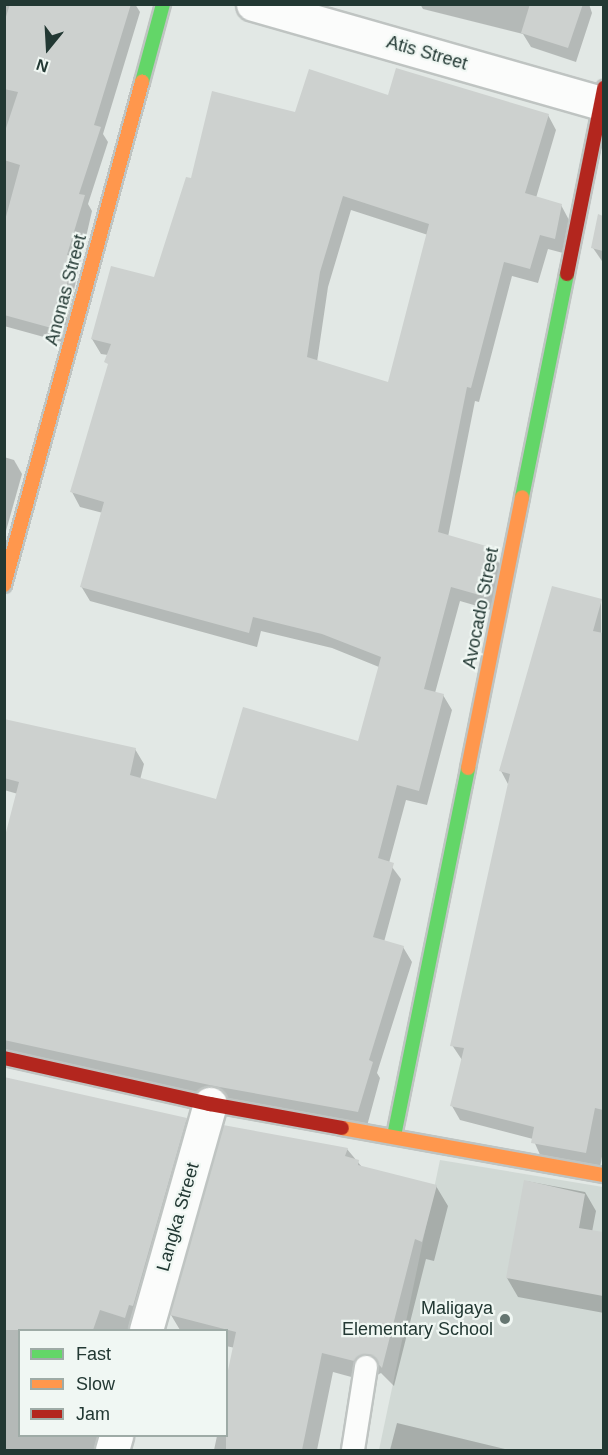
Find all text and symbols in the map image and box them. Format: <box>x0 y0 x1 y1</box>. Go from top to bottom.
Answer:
north arrow <box>18 18 78 78</box>
street label: Atis Street <box>384 31 470 75</box>
text: N <box>34 56 50 75</box>
street label: Anonas Street <box>41 232 91 348</box>
street label: Avocado Street <box>459 546 503 670</box>
street label: Langka Street <box>152 1160 204 1274</box>
place label: Maligaya Elementary School <box>342 1298 493 1340</box>
marker: Maligaya Elementary School <box>498 1312 512 1326</box>
legend <box>18 1329 228 1437</box>
text: Fast <box>76 1344 111 1364</box>
text: Slow <box>76 1374 115 1394</box>
text: Jam <box>76 1404 110 1424</box>

